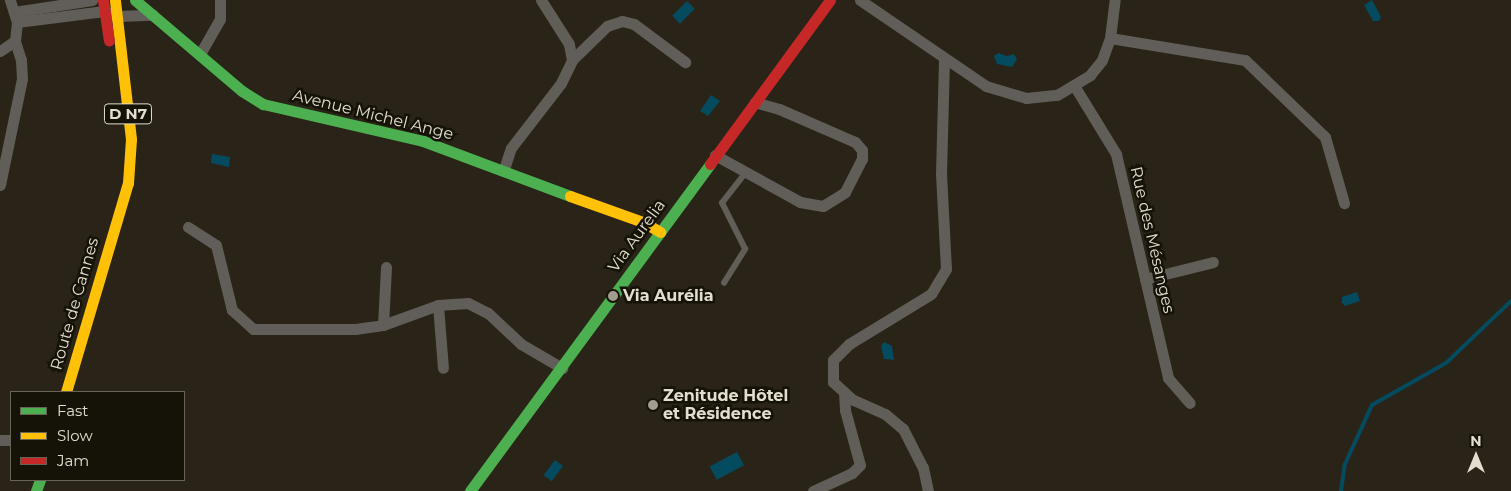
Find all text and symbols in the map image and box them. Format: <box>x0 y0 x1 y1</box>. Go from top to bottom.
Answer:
street label: Avenue Michel Ange <box>291 86 455 144</box>
road number: D N7 <box>103 102 153 126</box>
street label: Rue des Mésanges <box>1126 165 1178 315</box>
street label: Via Aurelia <box>604 196 670 276</box>
street label: Route de Cannes <box>47 236 103 372</box>
place label: Via Aurélia <box>623 286 714 306</box>
marker: Via Aurélia <box>607 290 619 302</box>
place label: Zenitude Hôtel et Résidence <box>663 386 788 424</box>
legend <box>10 391 185 481</box>
marker: Zenitude Hôtel et Résidence <box>647 399 659 411</box>
text: Fast <box>57 401 88 420</box>
text: Slow <box>57 426 93 445</box>
north arrow <box>1451 431 1501 481</box>
text: N <box>1470 432 1482 450</box>
text: Jam <box>57 451 89 470</box>

